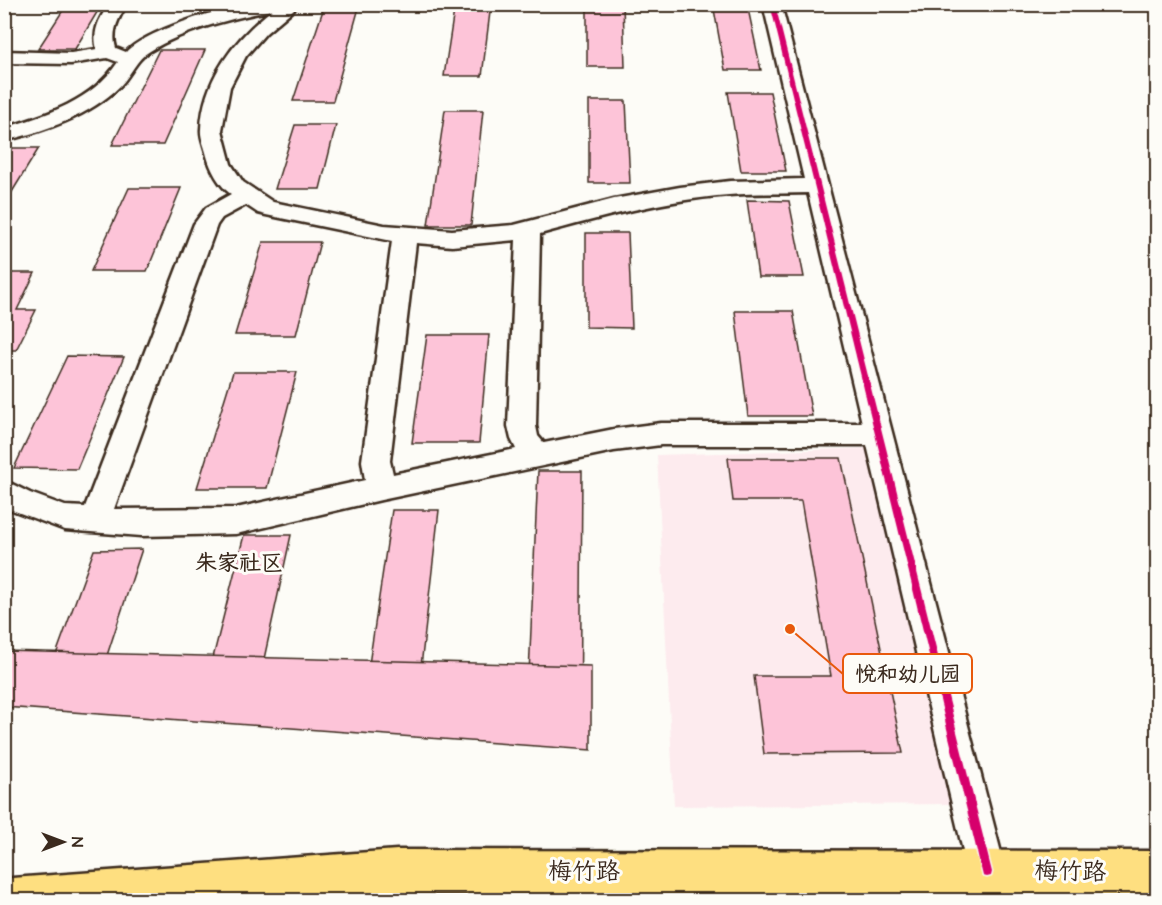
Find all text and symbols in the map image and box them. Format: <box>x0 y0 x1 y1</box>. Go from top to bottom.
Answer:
district label: 朱家社区 <box>195 548 283 579</box>
callout: 悦和幼儿园 <box>843 654 972 693</box>
text: 悦和幼儿园 <box>856 660 961 689</box>
north arrow <box>33 812 93 872</box>
text: N <box>66 837 88 847</box>
street label: 梅竹路 <box>1034 854 1106 890</box>
street label: 梅竹路 <box>548 855 620 889</box>

